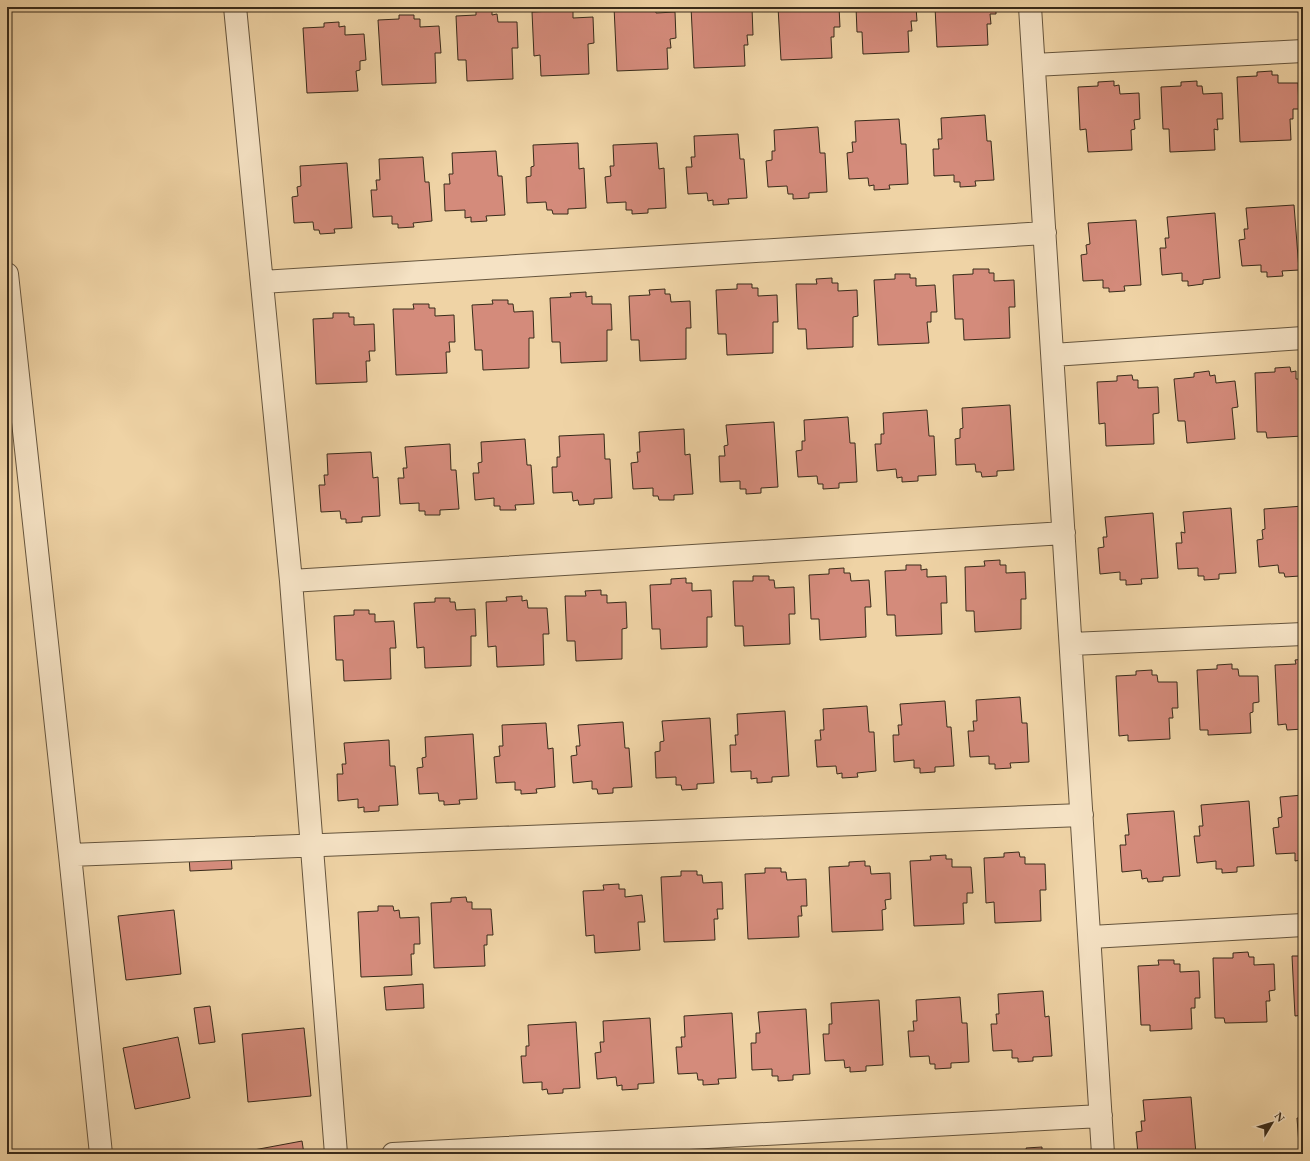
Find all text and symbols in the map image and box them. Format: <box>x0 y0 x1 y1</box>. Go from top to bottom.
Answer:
north arrow <box>1252 1103 1292 1143</box>
text: N <box>1272 1109 1288 1125</box>

